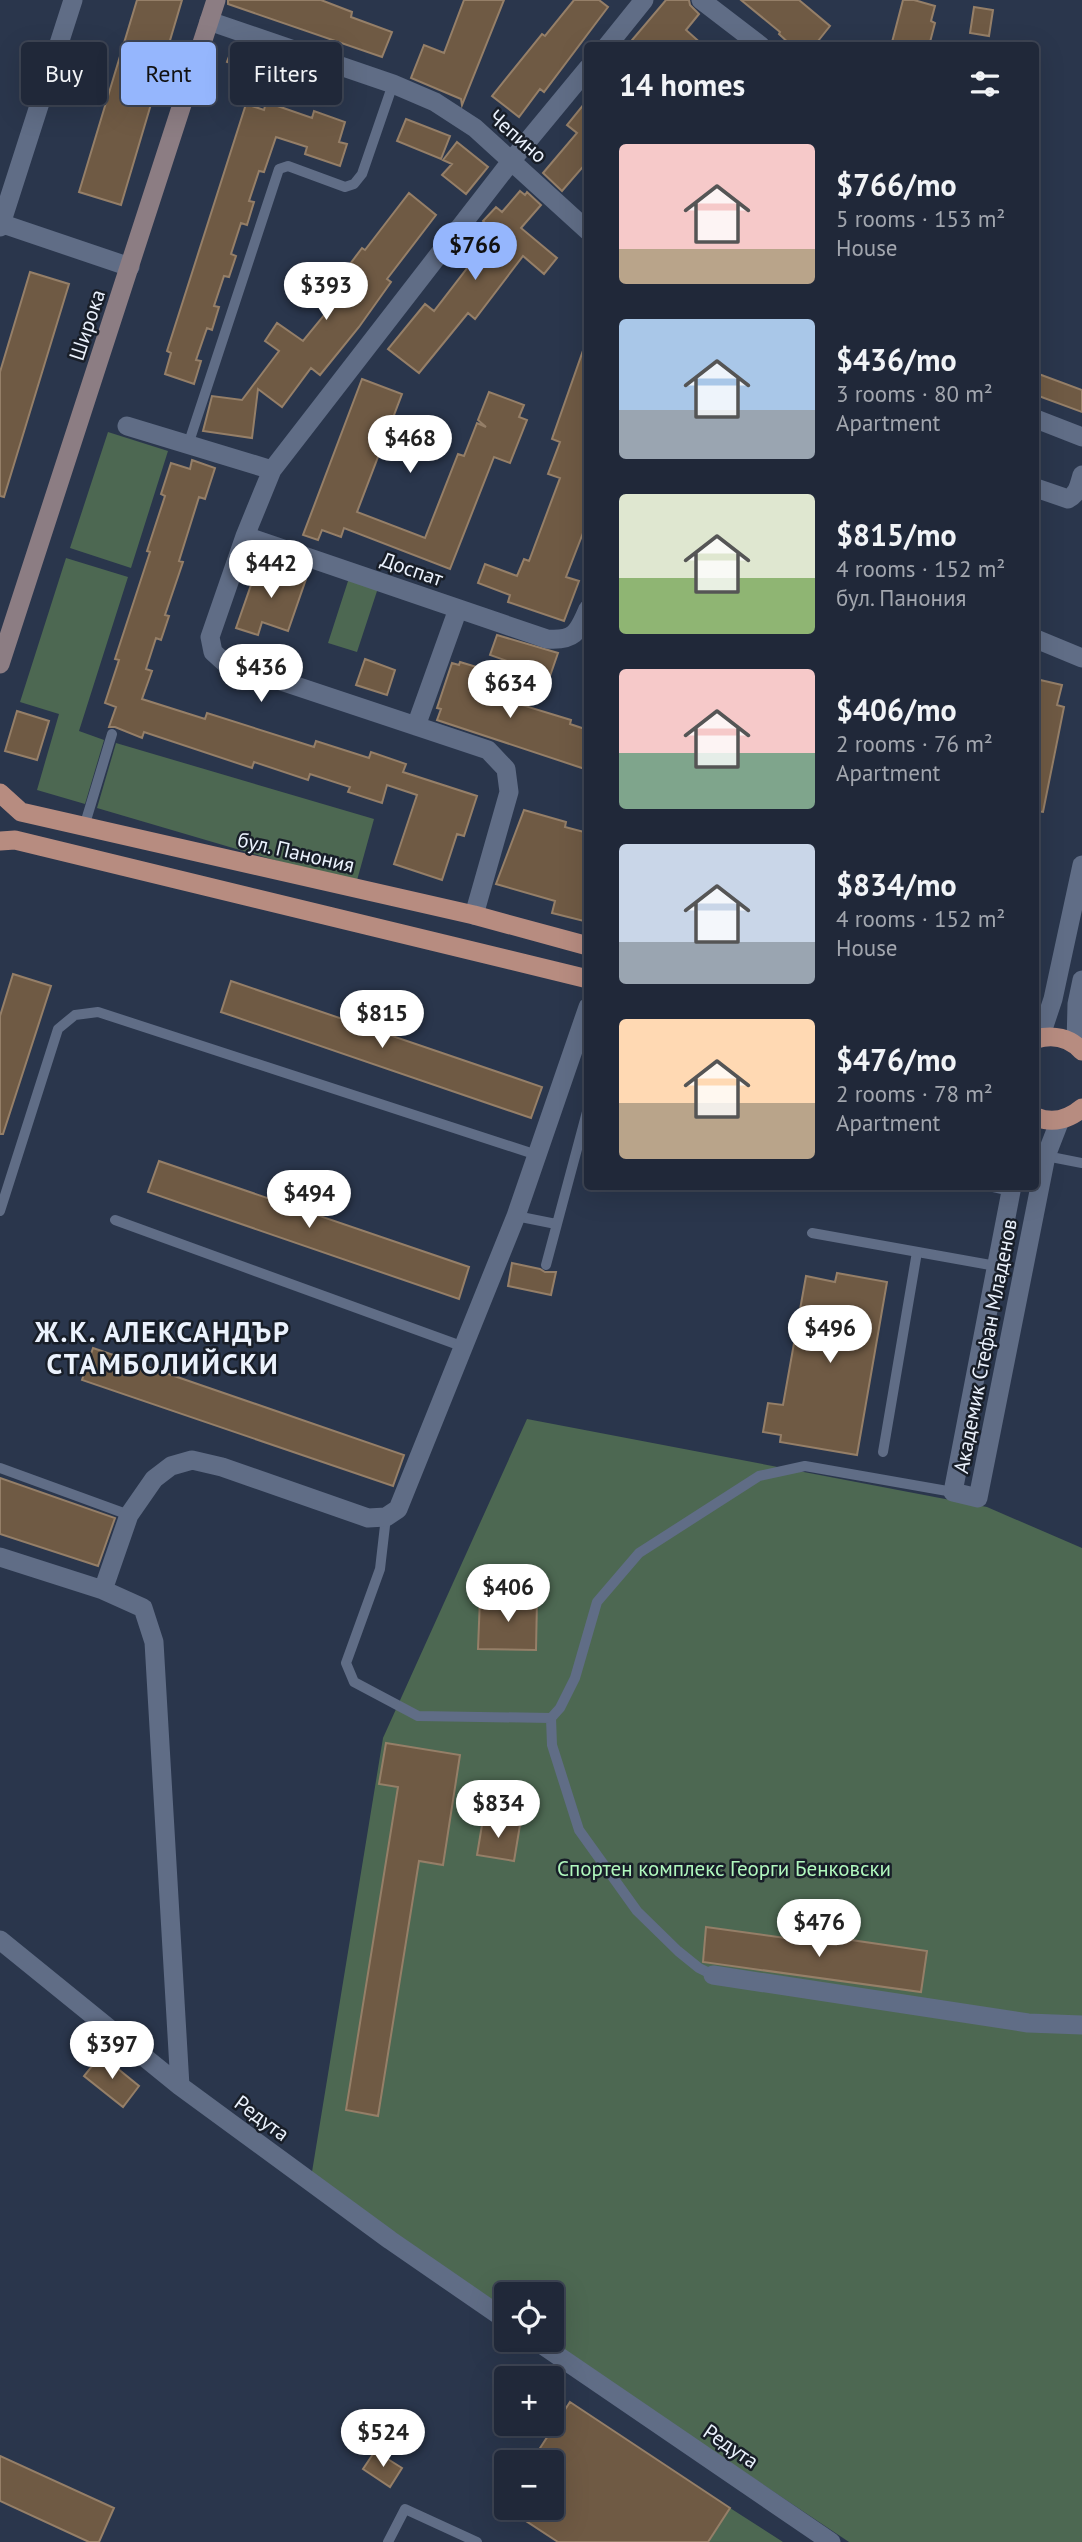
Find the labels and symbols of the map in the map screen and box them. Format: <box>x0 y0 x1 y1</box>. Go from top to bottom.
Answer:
street label: Чепино <box>483 103 553 169</box>
pin: $766 <box>434 222 516 282</box>
pin: $393 <box>285 262 367 322</box>
street label: Широка <box>63 286 111 364</box>
pin: $468 <box>369 416 451 475</box>
pin: $442 <box>230 540 312 600</box>
street label: Доспат <box>377 546 447 592</box>
pin: $436 <box>220 644 302 704</box>
pin: $634 <box>469 660 551 720</box>
street label: бул. Панония <box>235 825 357 879</box>
pin: $815 <box>341 990 423 1050</box>
pin: $494 <box>268 1170 350 1230</box>
street label: Академик Стефан Младенов <box>947 1216 1023 1476</box>
pin: $496 <box>789 1306 871 1365</box>
district label: Ж.К. АЛЕКСАНДЪР СТАМБОЛИЙСКИ <box>34 1313 291 1382</box>
pin: $406 <box>467 1564 549 1624</box>
pin: $834 <box>457 1780 539 1840</box>
park label: Спортен комплекс Георги Бенковски <box>557 1855 891 1882</box>
pin: $476 <box>778 1899 860 1959</box>
pin: $397 <box>71 2022 153 2081</box>
street label: Редута <box>229 2089 295 2147</box>
pin: $524 <box>342 2410 424 2469</box>
street label: Редута <box>698 2418 764 2474</box>

